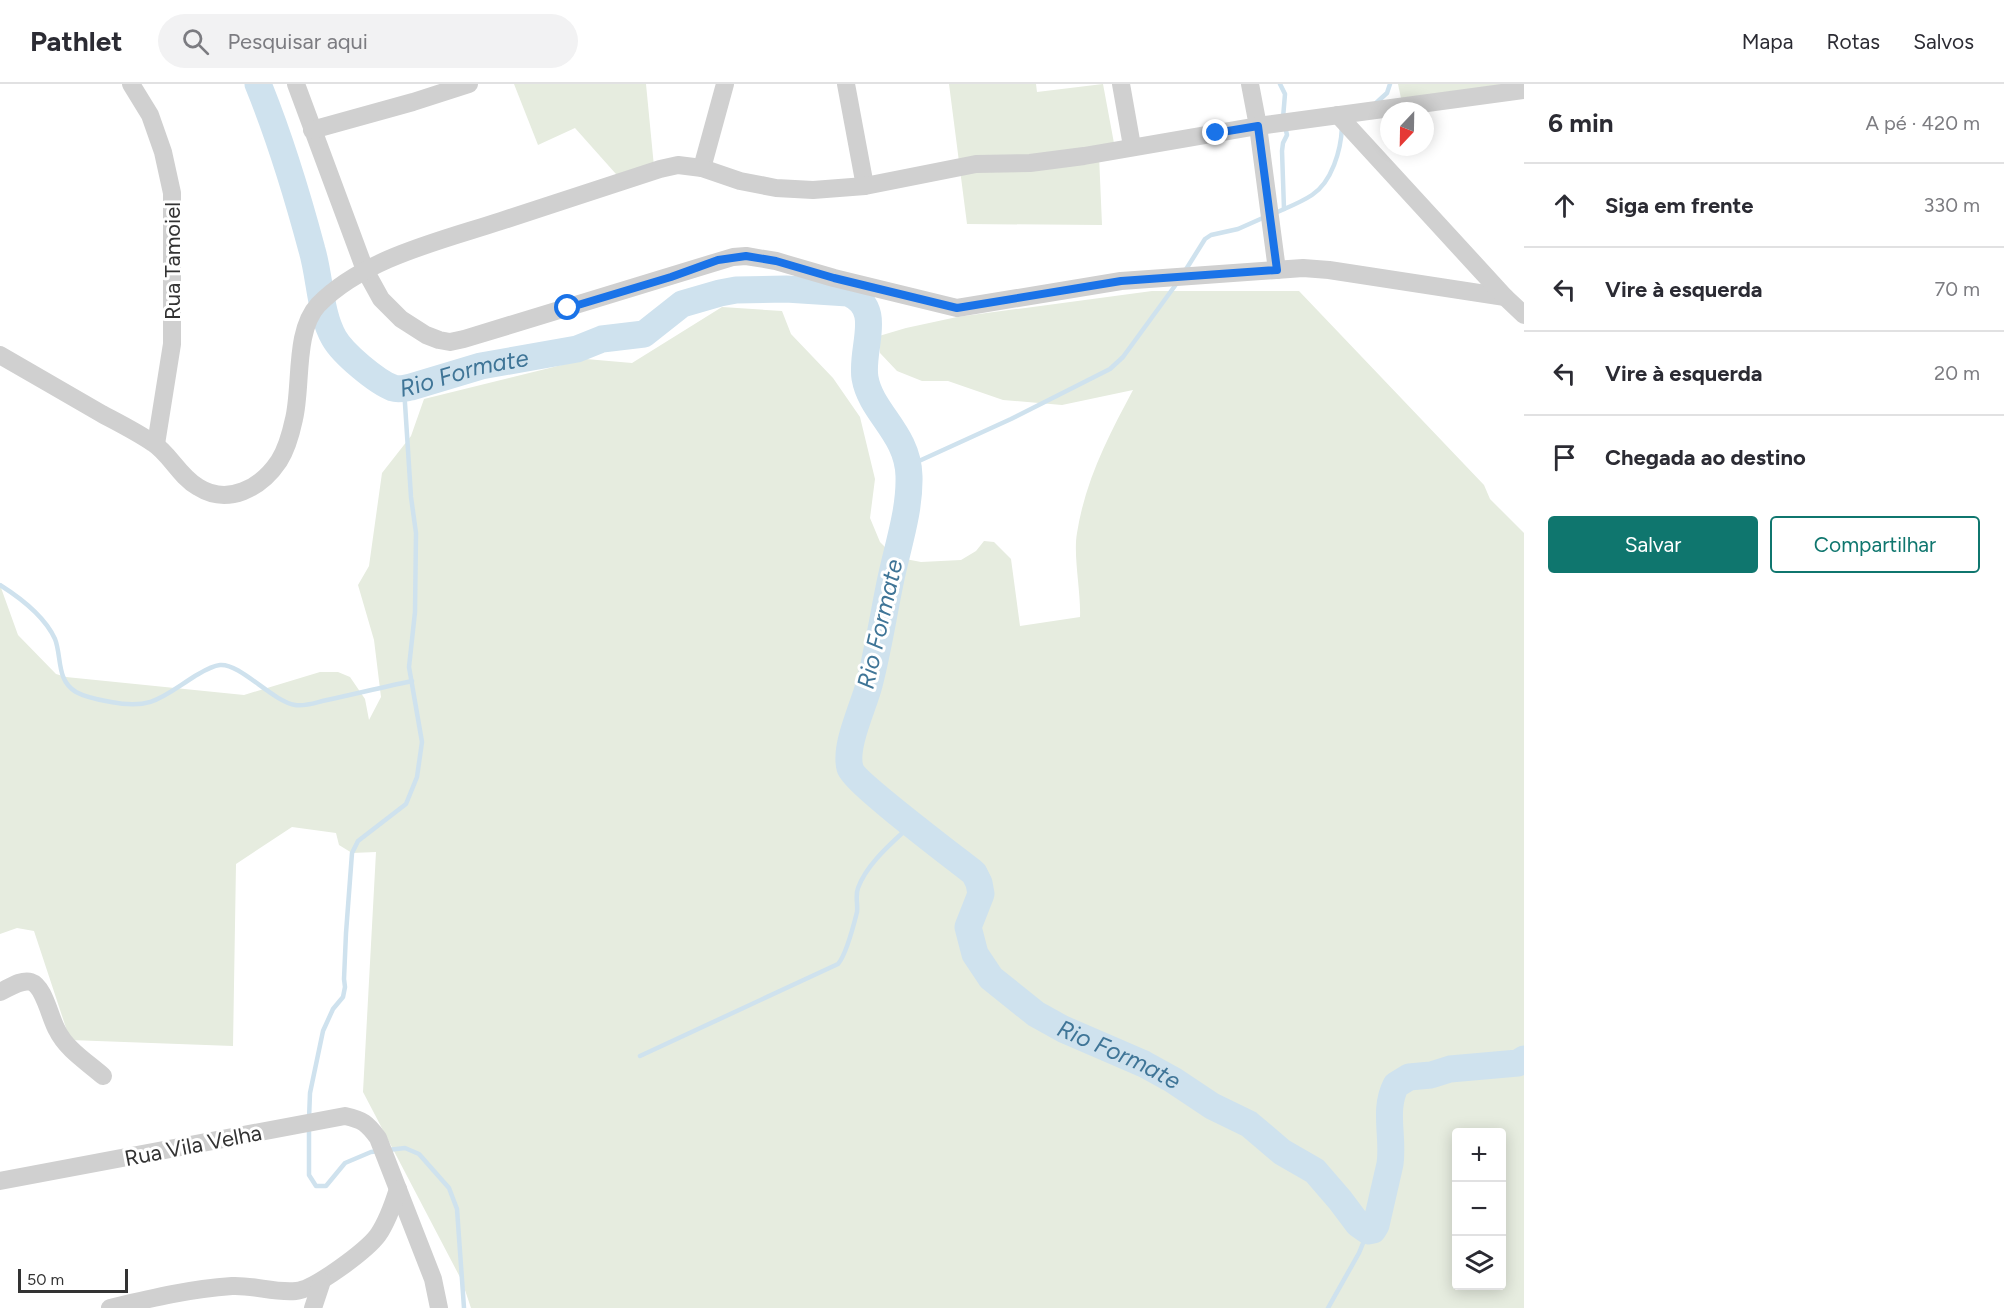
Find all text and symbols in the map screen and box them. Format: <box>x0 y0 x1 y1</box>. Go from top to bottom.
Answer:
search box <box>158 14 578 68</box>
text: Pathlet <box>30 24 122 58</box>
icon: search <box>179 25 212 58</box>
text: Pesquisar aqui <box>227 28 368 55</box>
text: Mapa <box>1742 29 1793 54</box>
text: Rotas <box>1826 29 1880 54</box>
text: Salvos <box>1913 29 1974 54</box>
north arrow <box>1380 102 1434 156</box>
text: 6 min <box>1548 107 1614 139</box>
text: A pé · 420 m <box>1865 111 1980 135</box>
route end <box>1202 119 1228 145</box>
icon: ahead <box>1548 189 1581 222</box>
text: Siga em frente <box>1605 192 1753 219</box>
text: 330 m <box>1923 193 1980 217</box>
street label: Rua Tamoiel <box>159 202 186 320</box>
icon: left <box>1548 273 1581 306</box>
text: Vire à esquerda <box>1605 276 1763 303</box>
text: 70 m <box>1934 277 1980 301</box>
route start <box>554 294 580 320</box>
water label: Rio Formate <box>397 343 531 403</box>
icon: left <box>1548 357 1581 390</box>
text: Vire à esquerda <box>1605 360 1763 387</box>
text: 20 m <box>1934 361 1980 385</box>
icon: arrive <box>1548 441 1581 474</box>
text: Chegada ao destino <box>1605 444 1806 471</box>
button: Salvar <box>1548 516 1758 573</box>
button: Compartilhar <box>1770 516 1980 573</box>
water label: Rio Formate <box>851 556 909 692</box>
water label: Rio Formate <box>1053 1013 1186 1095</box>
street label: Rua Vila Velha <box>122 1119 264 1172</box>
map controls <box>1452 1128 1506 1290</box>
button: + <box>1452 1128 1506 1182</box>
button: − <box>1452 1182 1506 1236</box>
button: layers <box>1452 1236 1506 1290</box>
scale bar <box>18 1266 128 1294</box>
text: 50 m <box>27 1270 64 1289</box>

